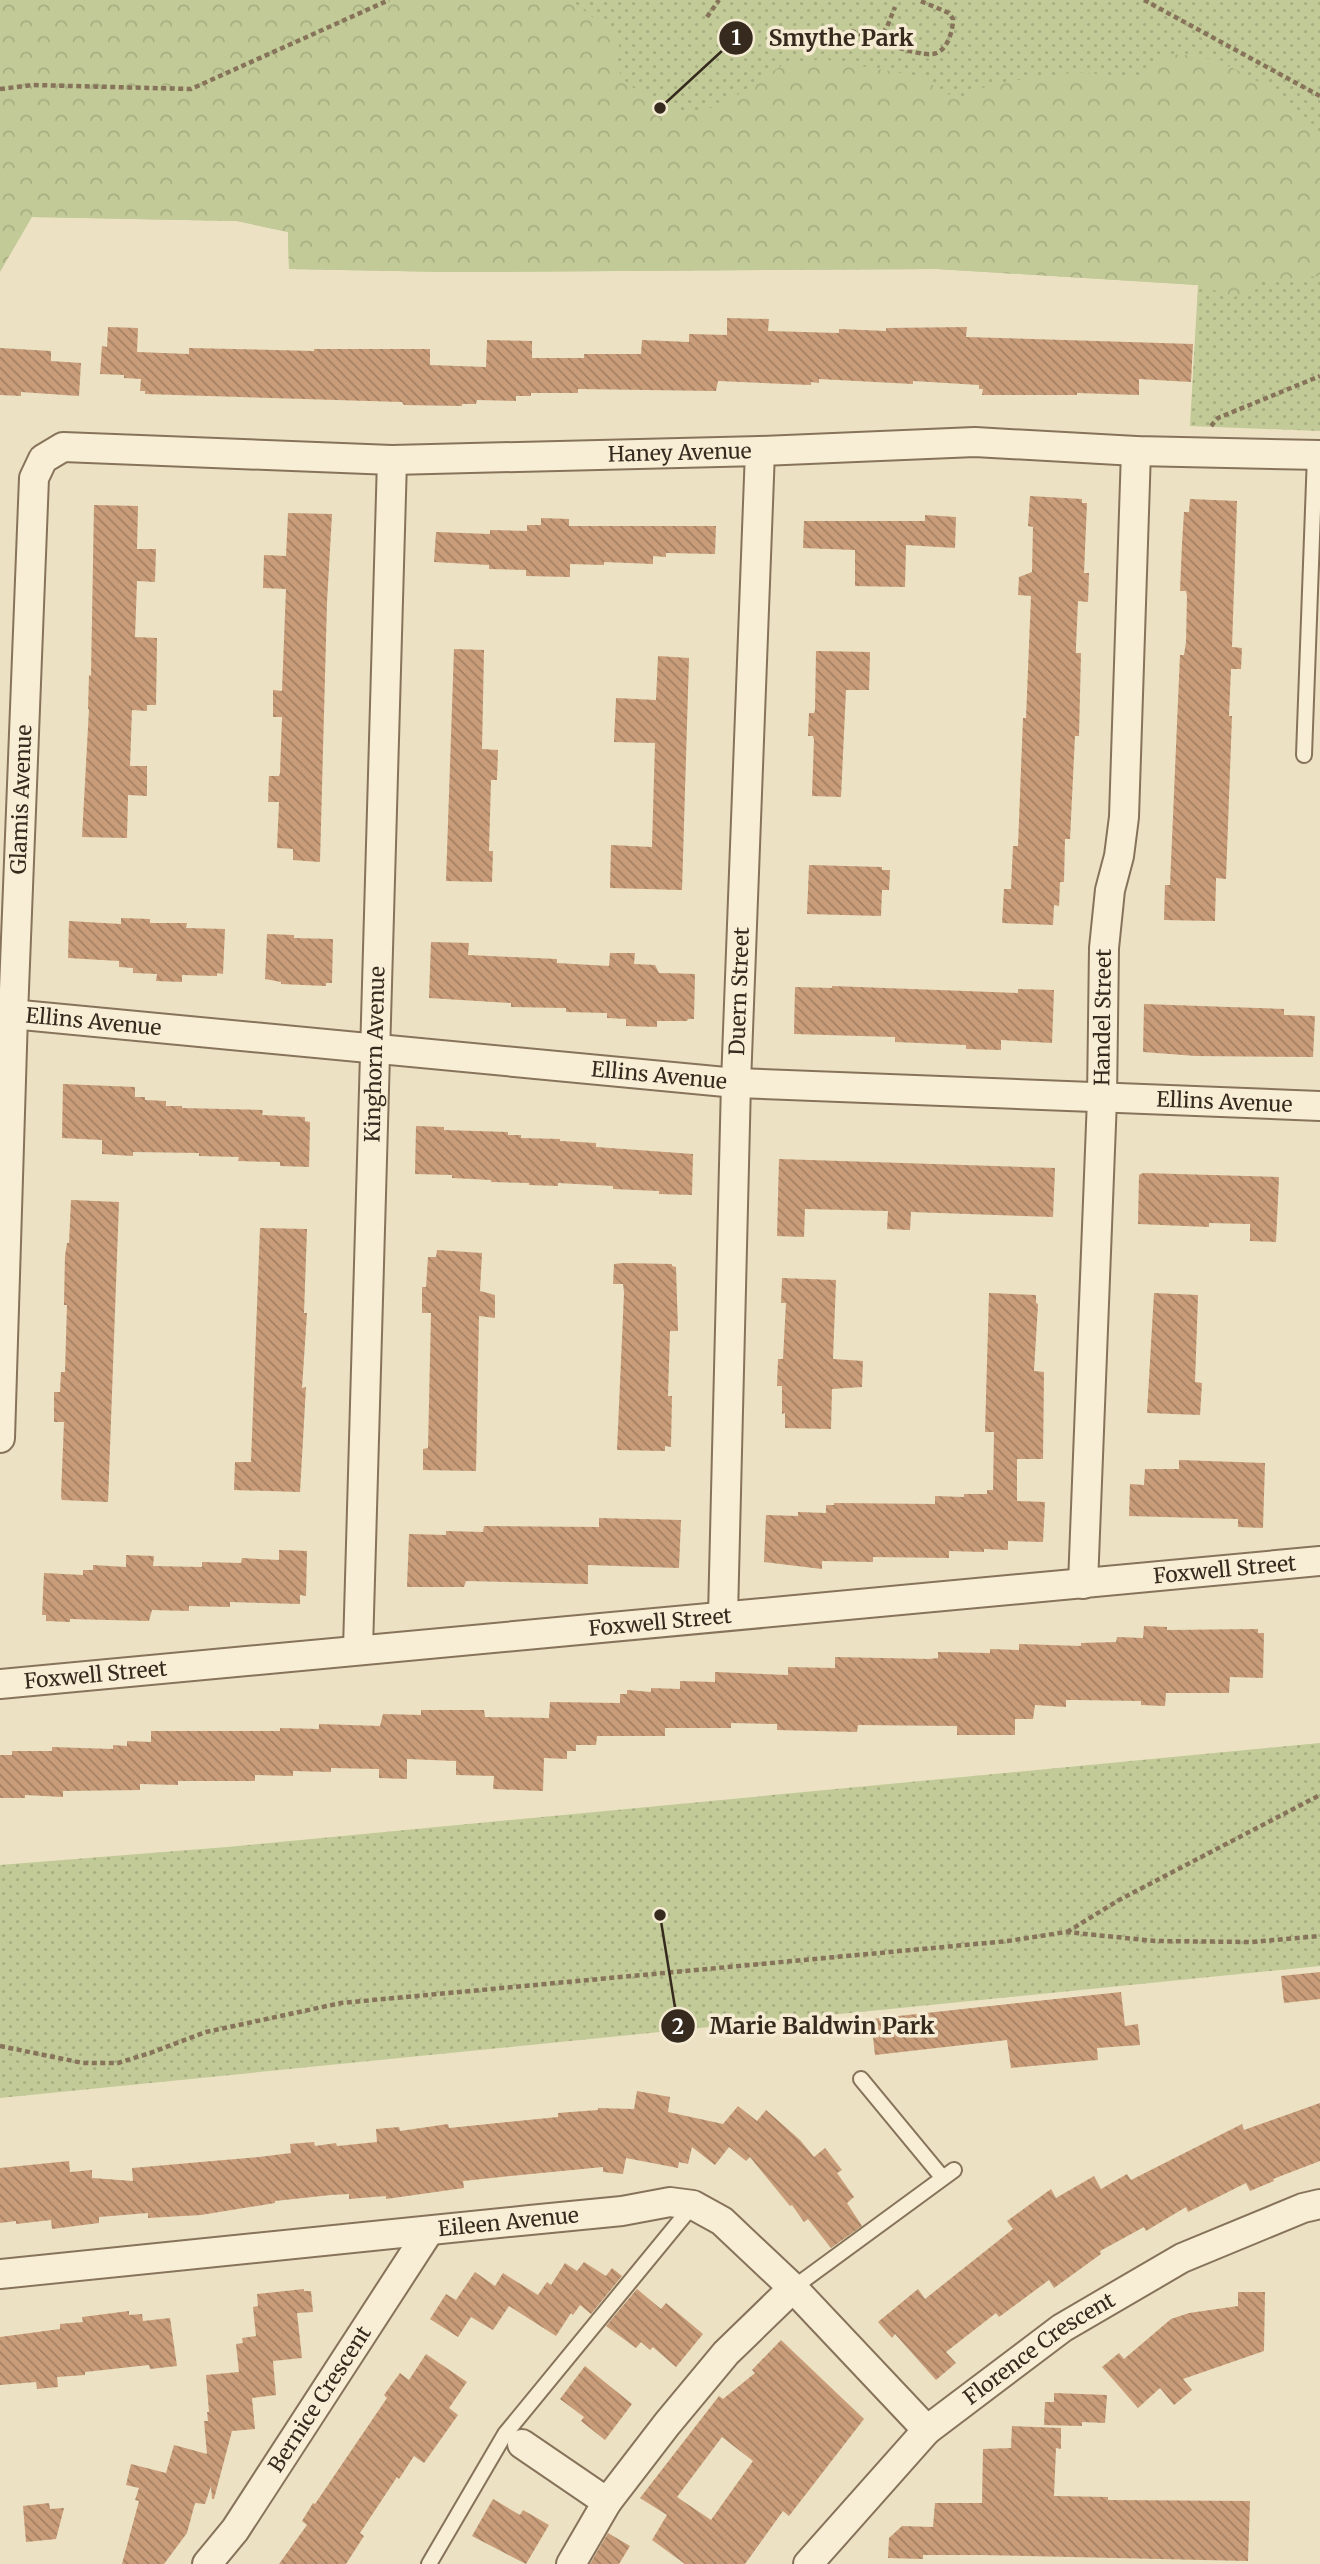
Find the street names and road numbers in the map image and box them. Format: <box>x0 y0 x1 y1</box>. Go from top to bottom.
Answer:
street label: Haney Avenue <box>607 437 752 468</box>
street label: Glamis Avenue <box>5 724 37 875</box>
street label: Duern Street <box>723 926 755 1056</box>
street label: Handel Street <box>1088 949 1117 1086</box>
street label: Kinghorn Avenue <box>358 966 391 1143</box>
street label: Ellins Avenue <box>24 1002 163 1041</box>
street label: Ellins Avenue <box>590 1055 728 1095</box>
street label: Ellins Avenue <box>1156 1086 1293 1118</box>
street label: Foxwell Street <box>1152 1549 1297 1589</box>
street label: Foxwell Street <box>587 1602 733 1642</box>
street label: Foxwell Street <box>23 1654 168 1695</box>
street label: Eileen Avenue <box>437 2201 580 2242</box>
street label: Florence Crescent <box>958 2286 1120 2411</box>
street label: Bernice Crescent <box>262 2321 377 2477</box>

